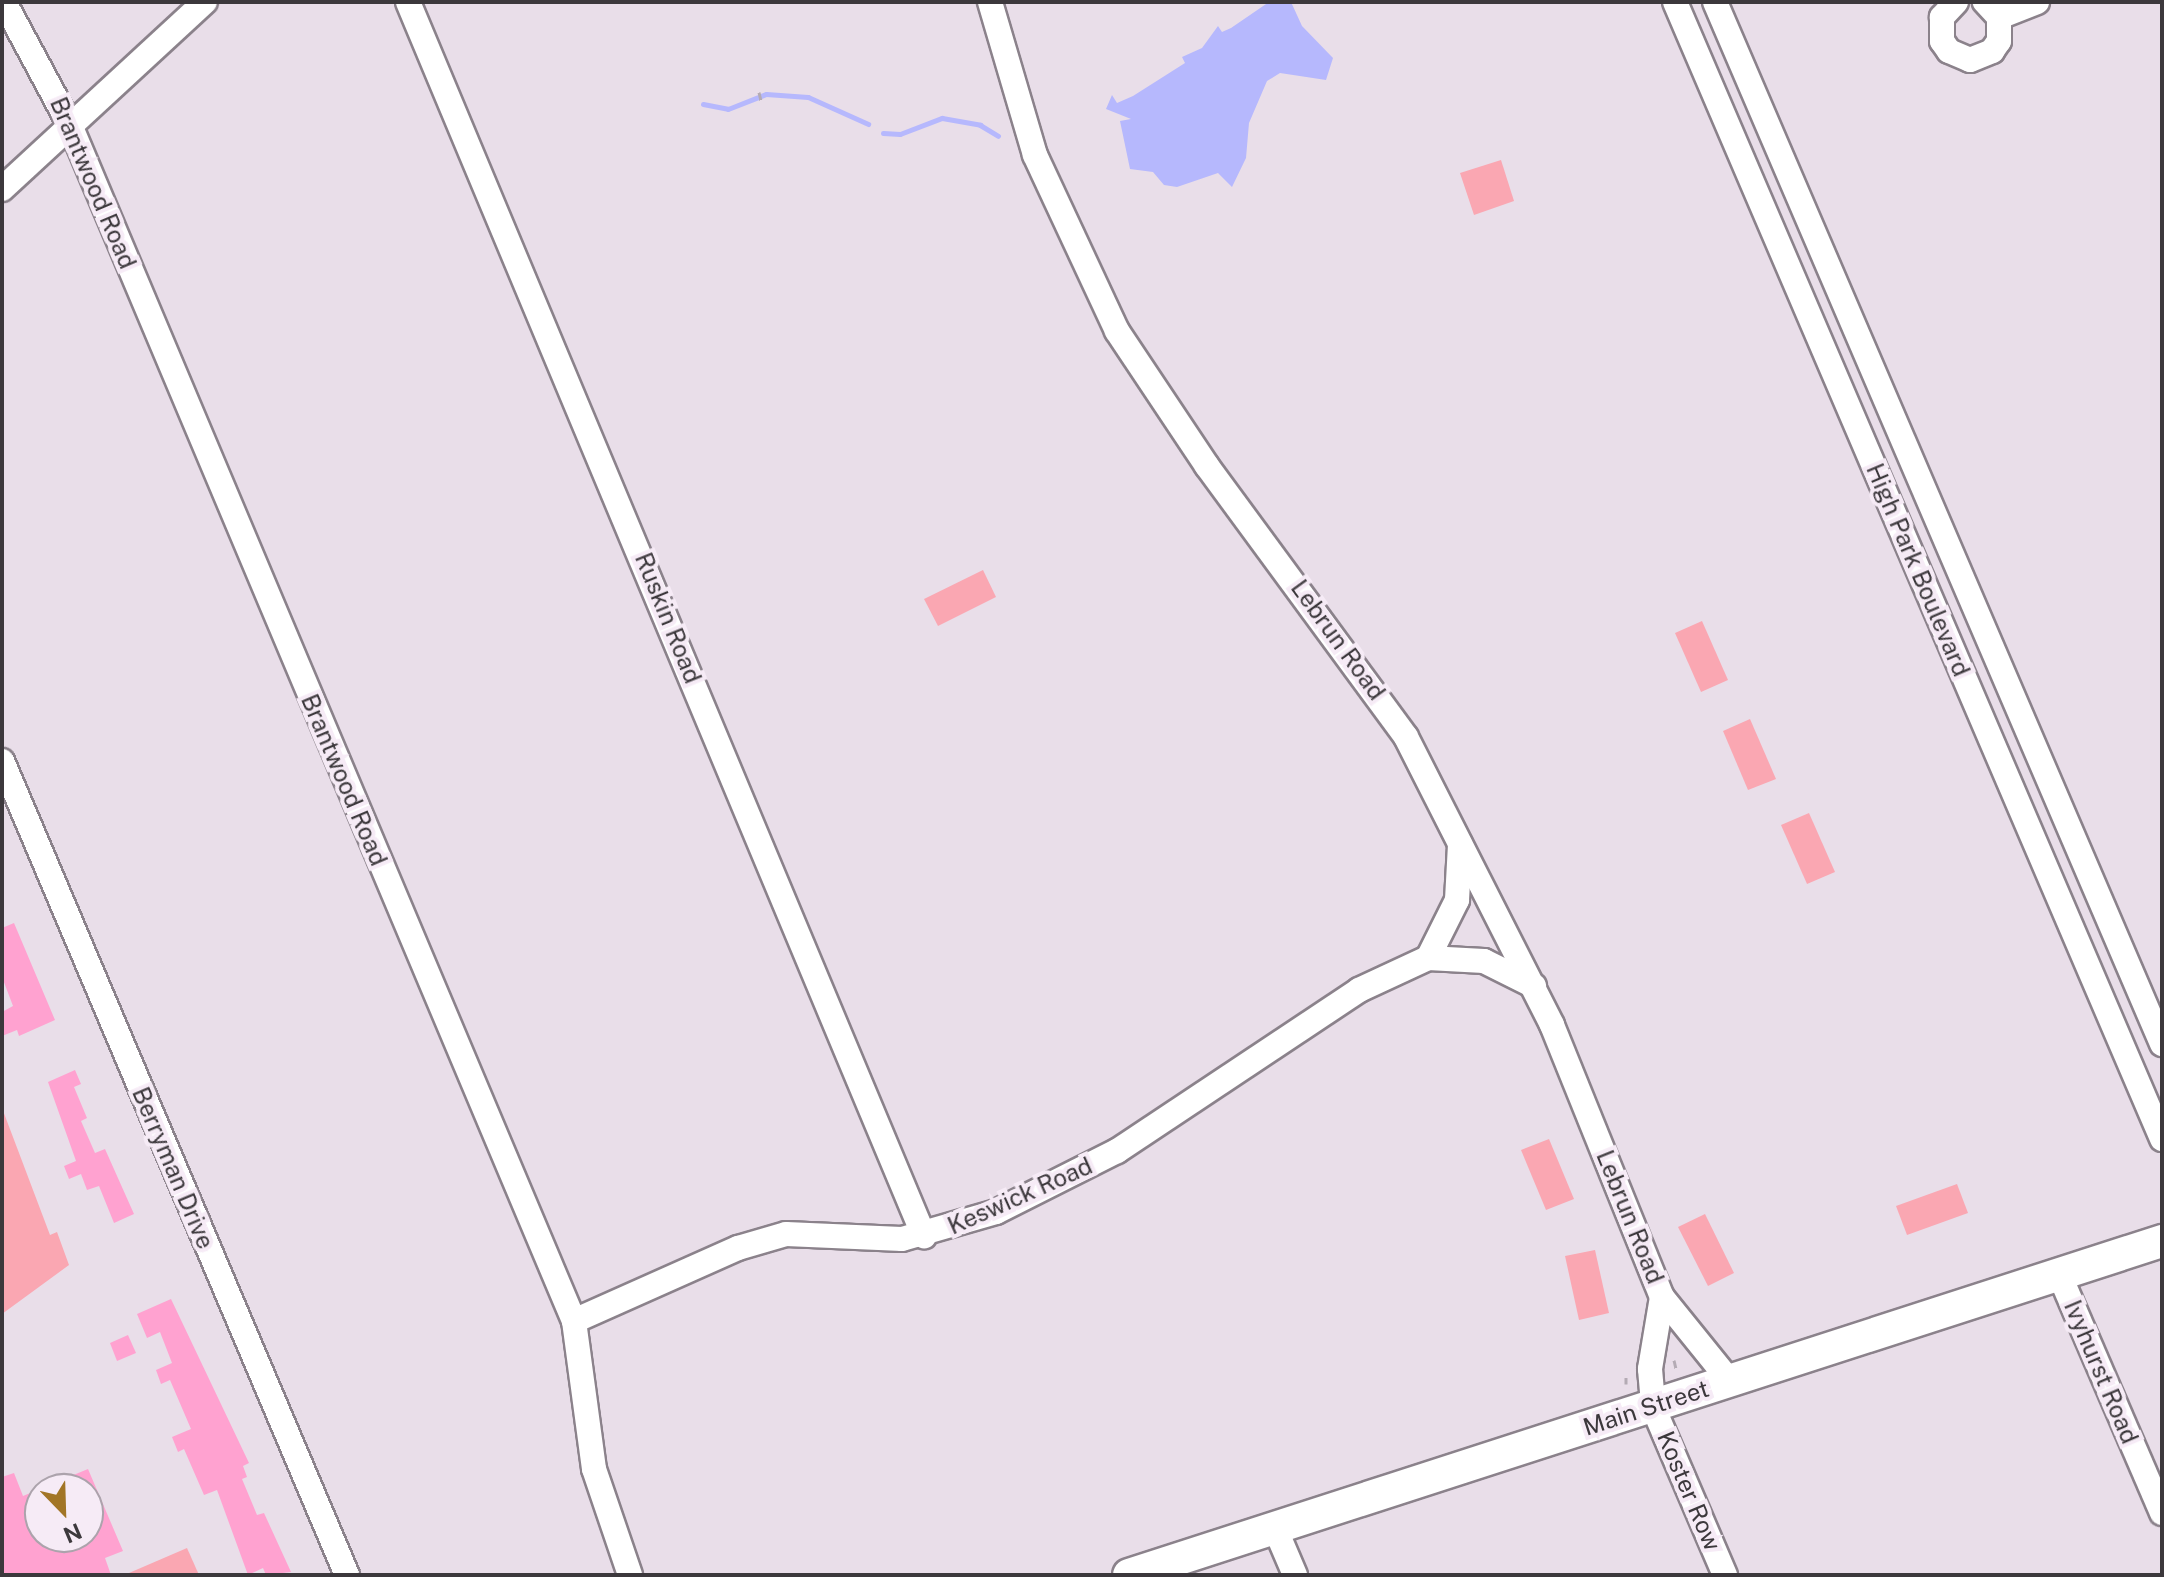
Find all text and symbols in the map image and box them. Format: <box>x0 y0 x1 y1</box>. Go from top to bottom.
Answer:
street label: Brantwood Road <box>44 93 142 273</box>
street label: High Park Boulevard <box>1860 459 1976 681</box>
street label: Ruskin Road <box>629 549 707 687</box>
street label: Lebrun Road <box>1285 574 1391 706</box>
street label: Brantwood Road <box>295 690 393 870</box>
street label: Berryman Drive <box>126 1083 220 1253</box>
street label: Lebrun Road <box>1590 1146 1670 1288</box>
street label: Keswick Road <box>943 1151 1097 1241</box>
street label: Ivyhurst Road <box>2058 1296 2144 1448</box>
street label: Main Street <box>1580 1374 1712 1442</box>
street label: Koster Row <box>1651 1427 1727 1555</box>
north arrow <box>24 1473 104 1553</box>
text: N <box>60 1518 86 1549</box>

